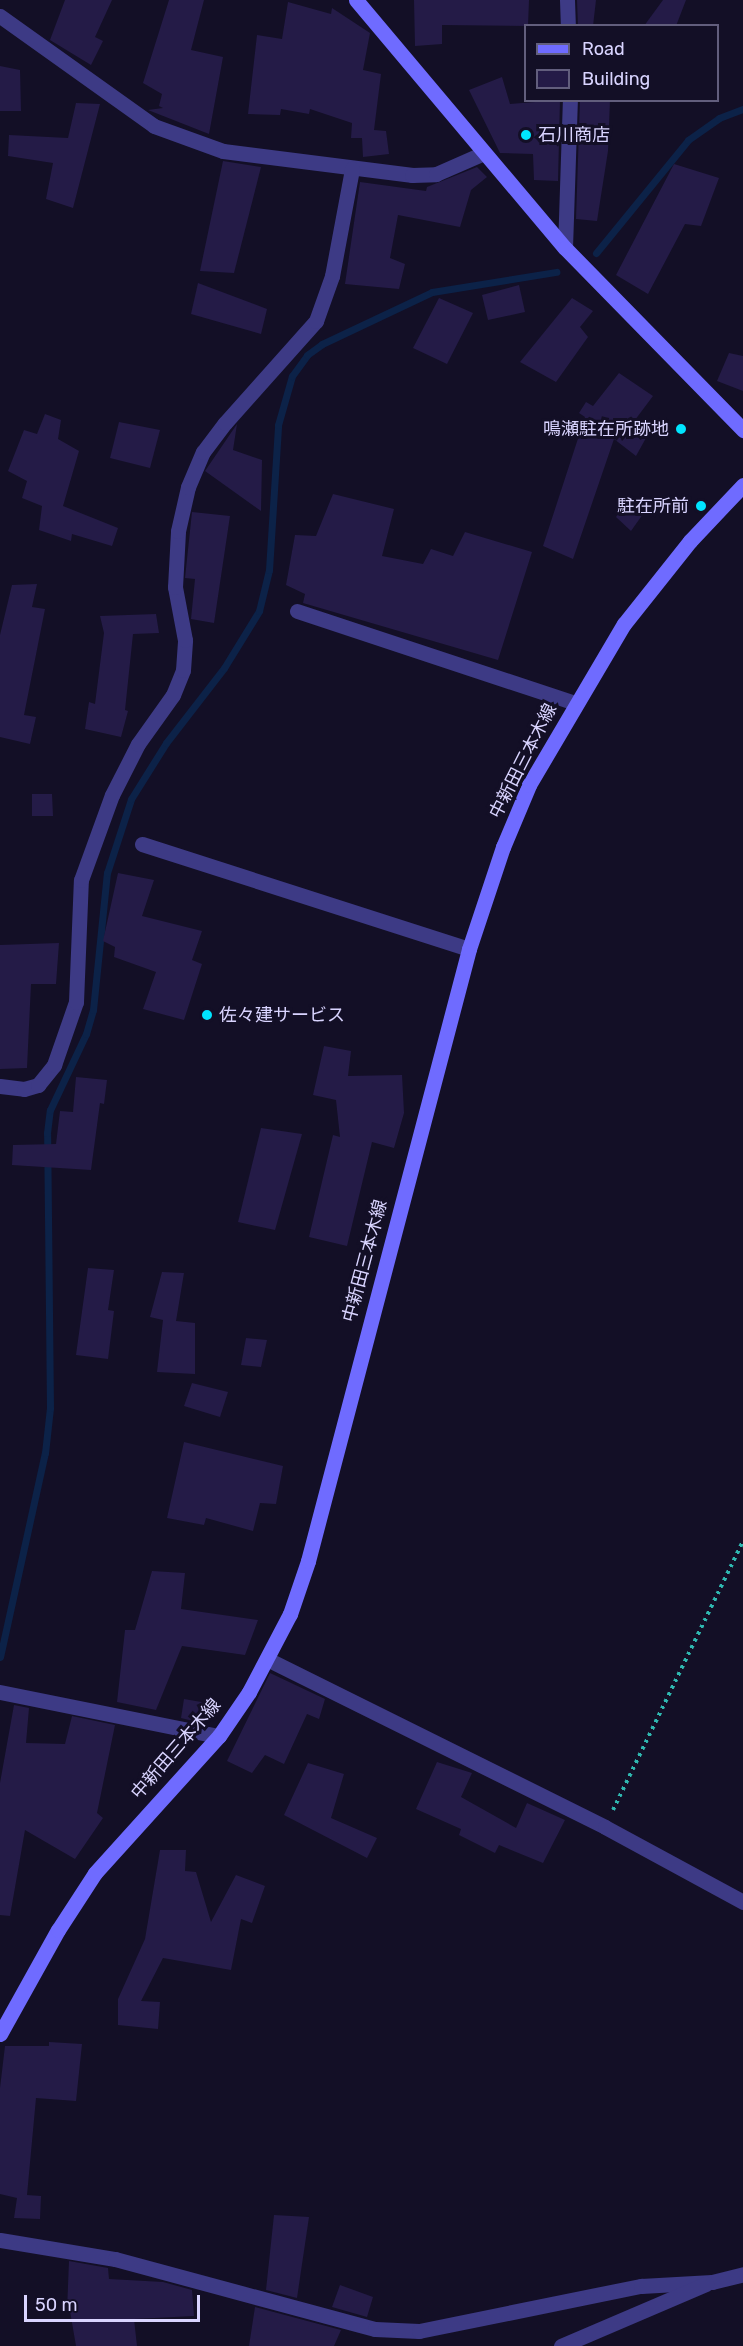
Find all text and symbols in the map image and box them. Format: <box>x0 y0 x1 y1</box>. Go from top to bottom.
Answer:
legend <box>524 24 719 102</box>
text: Road <box>582 38 625 60</box>
text: Building <box>582 68 650 90</box>
place label: 石川商店 <box>538 124 610 146</box>
marker: 石川商店 <box>519 128 533 142</box>
place label: 鳴瀬駐在所跡地 <box>543 418 669 440</box>
marker: 鳴瀬駐在所跡地 <box>674 422 688 436</box>
place label: 駐在所前 <box>617 495 689 517</box>
marker: 駐在所前 <box>694 499 708 513</box>
street label: 中新田三本木線 <box>485 700 561 822</box>
place label: 佐々建サービス <box>219 1004 345 1026</box>
marker: 佐々建サービス <box>200 1008 214 1022</box>
street label: 中新田三本木線 <box>338 1197 392 1325</box>
street label: 中新田三本木線 <box>127 1694 225 1804</box>
scale bar <box>27 2283 202 2321</box>
text: 50 m <box>35 2294 78 2316</box>

